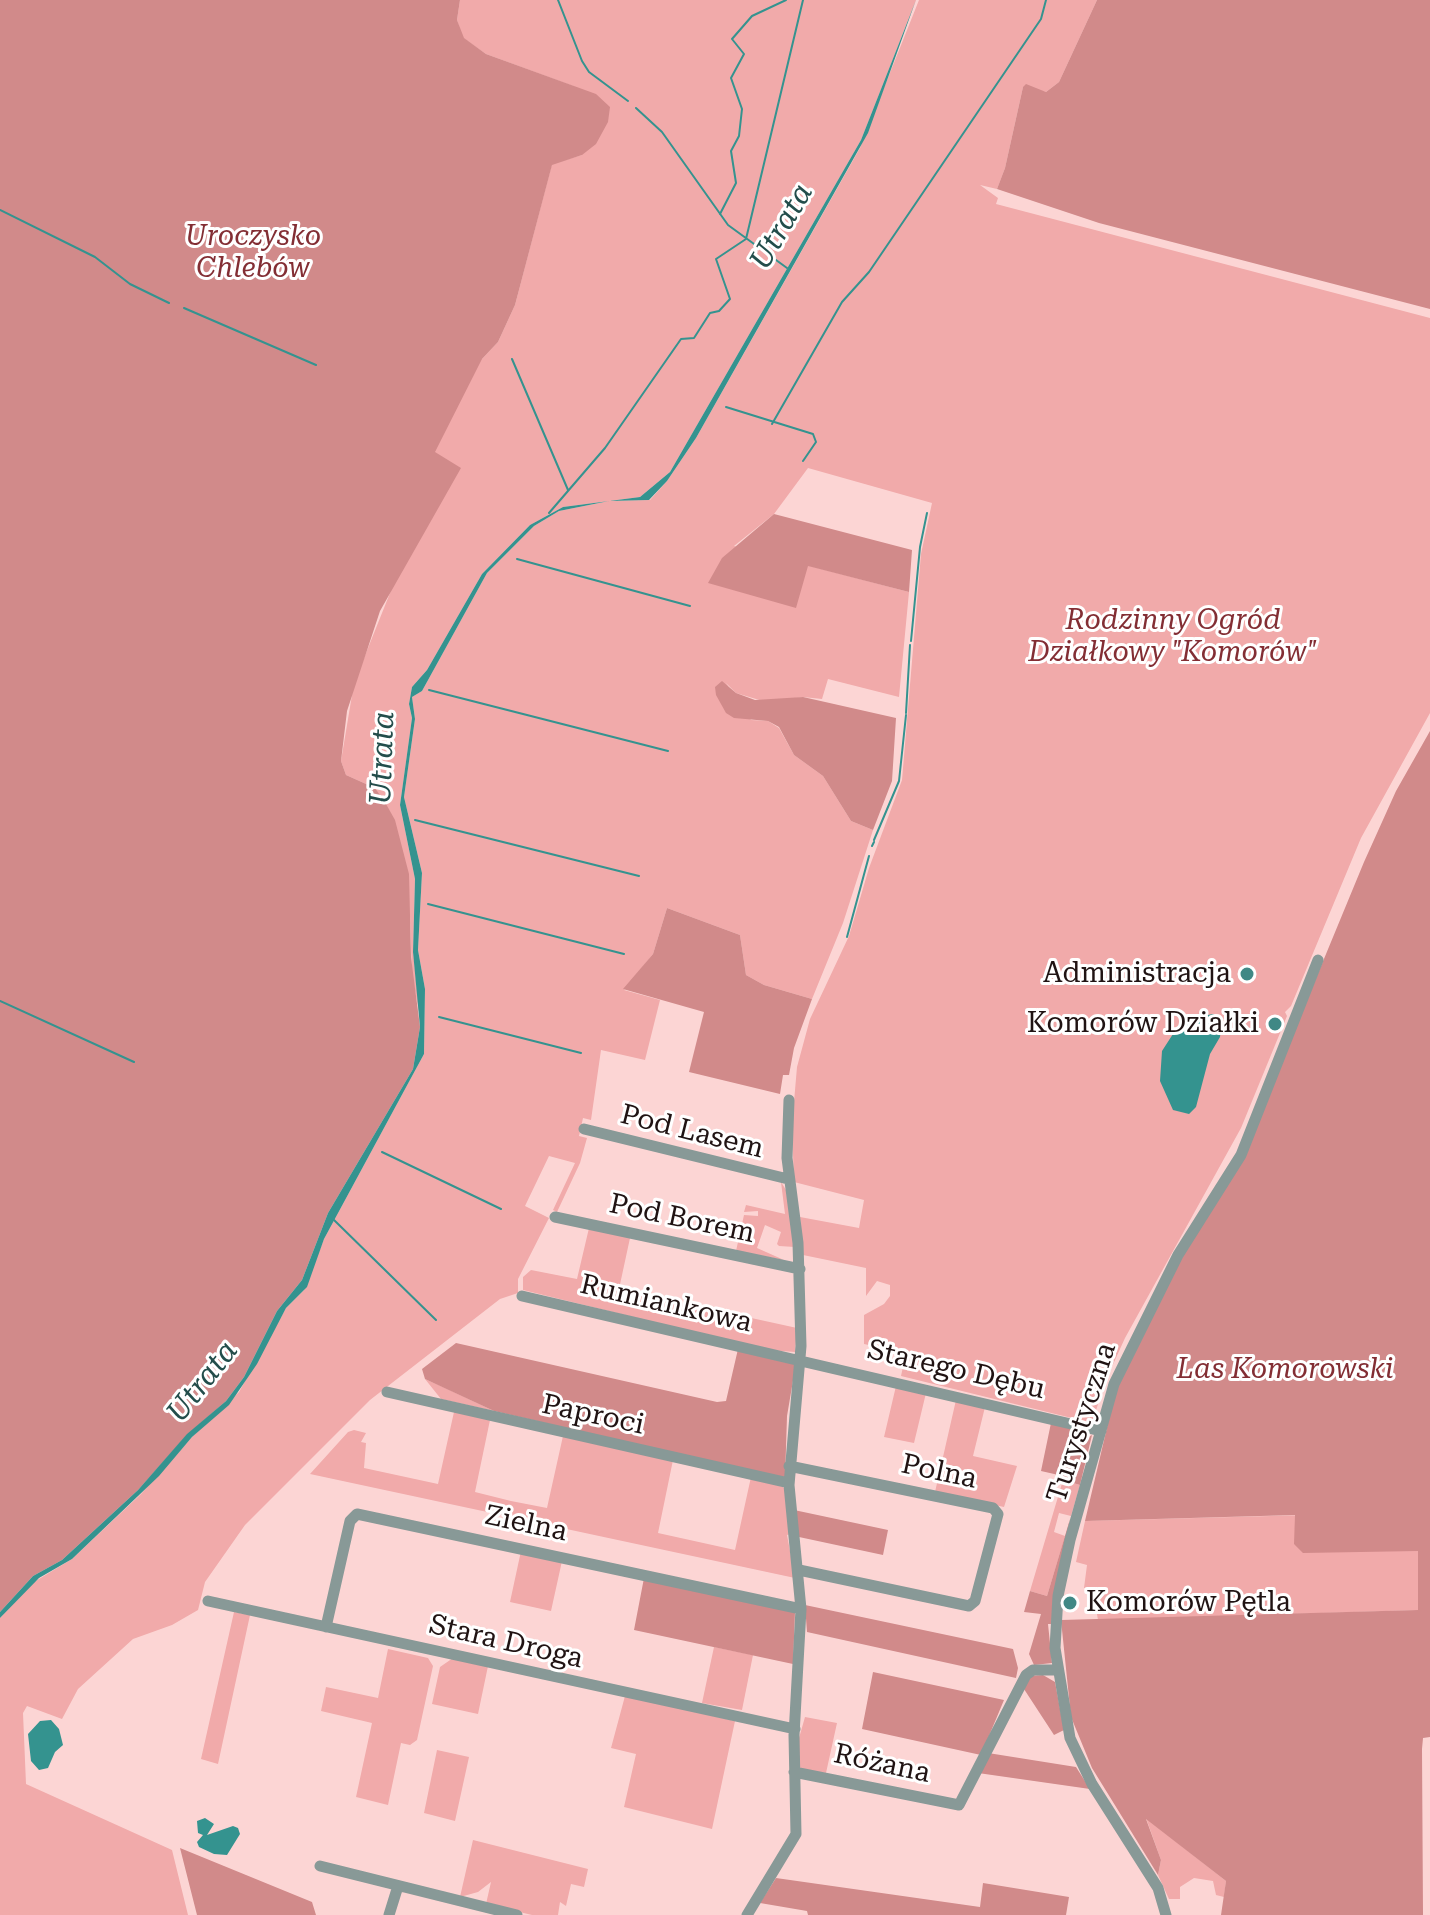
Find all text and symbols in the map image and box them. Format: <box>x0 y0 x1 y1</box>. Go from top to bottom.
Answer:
water label: Utrata <box>743 178 821 276</box>
park label: Uroczysko Chlebów <box>185 220 321 286</box>
park label: Rodzinny Ogród Działkowy "Komorów" <box>1028 604 1318 670</box>
water label: Utrata <box>363 711 403 805</box>
place label: Administracja <box>1043 957 1231 991</box>
marker: Administracja <box>1238 965 1256 983</box>
place label: Komorów Działki <box>1027 1007 1259 1041</box>
marker: Komorów Działki <box>1266 1015 1284 1033</box>
street label: Pod Lasem <box>617 1098 767 1166</box>
street label: Pod Borem <box>606 1187 758 1251</box>
street label: Rumiankowa <box>577 1268 755 1340</box>
street label: Starego Dębu <box>864 1333 1048 1407</box>
water label: Utrata <box>160 1334 246 1430</box>
street label: Turystyczna <box>1040 1339 1124 1507</box>
park label: Las Komorowski <box>1176 1353 1394 1387</box>
street label: Paproci <box>539 1388 647 1442</box>
street label: Polna <box>898 1448 980 1496</box>
street label: Zielna <box>482 1499 570 1549</box>
place label: Komorów Pętla <box>1086 1586 1291 1620</box>
marker: Komorów Pętla <box>1061 1594 1079 1612</box>
street label: Stara Droga <box>426 1608 586 1676</box>
street label: Różana <box>831 1737 933 1791</box>

